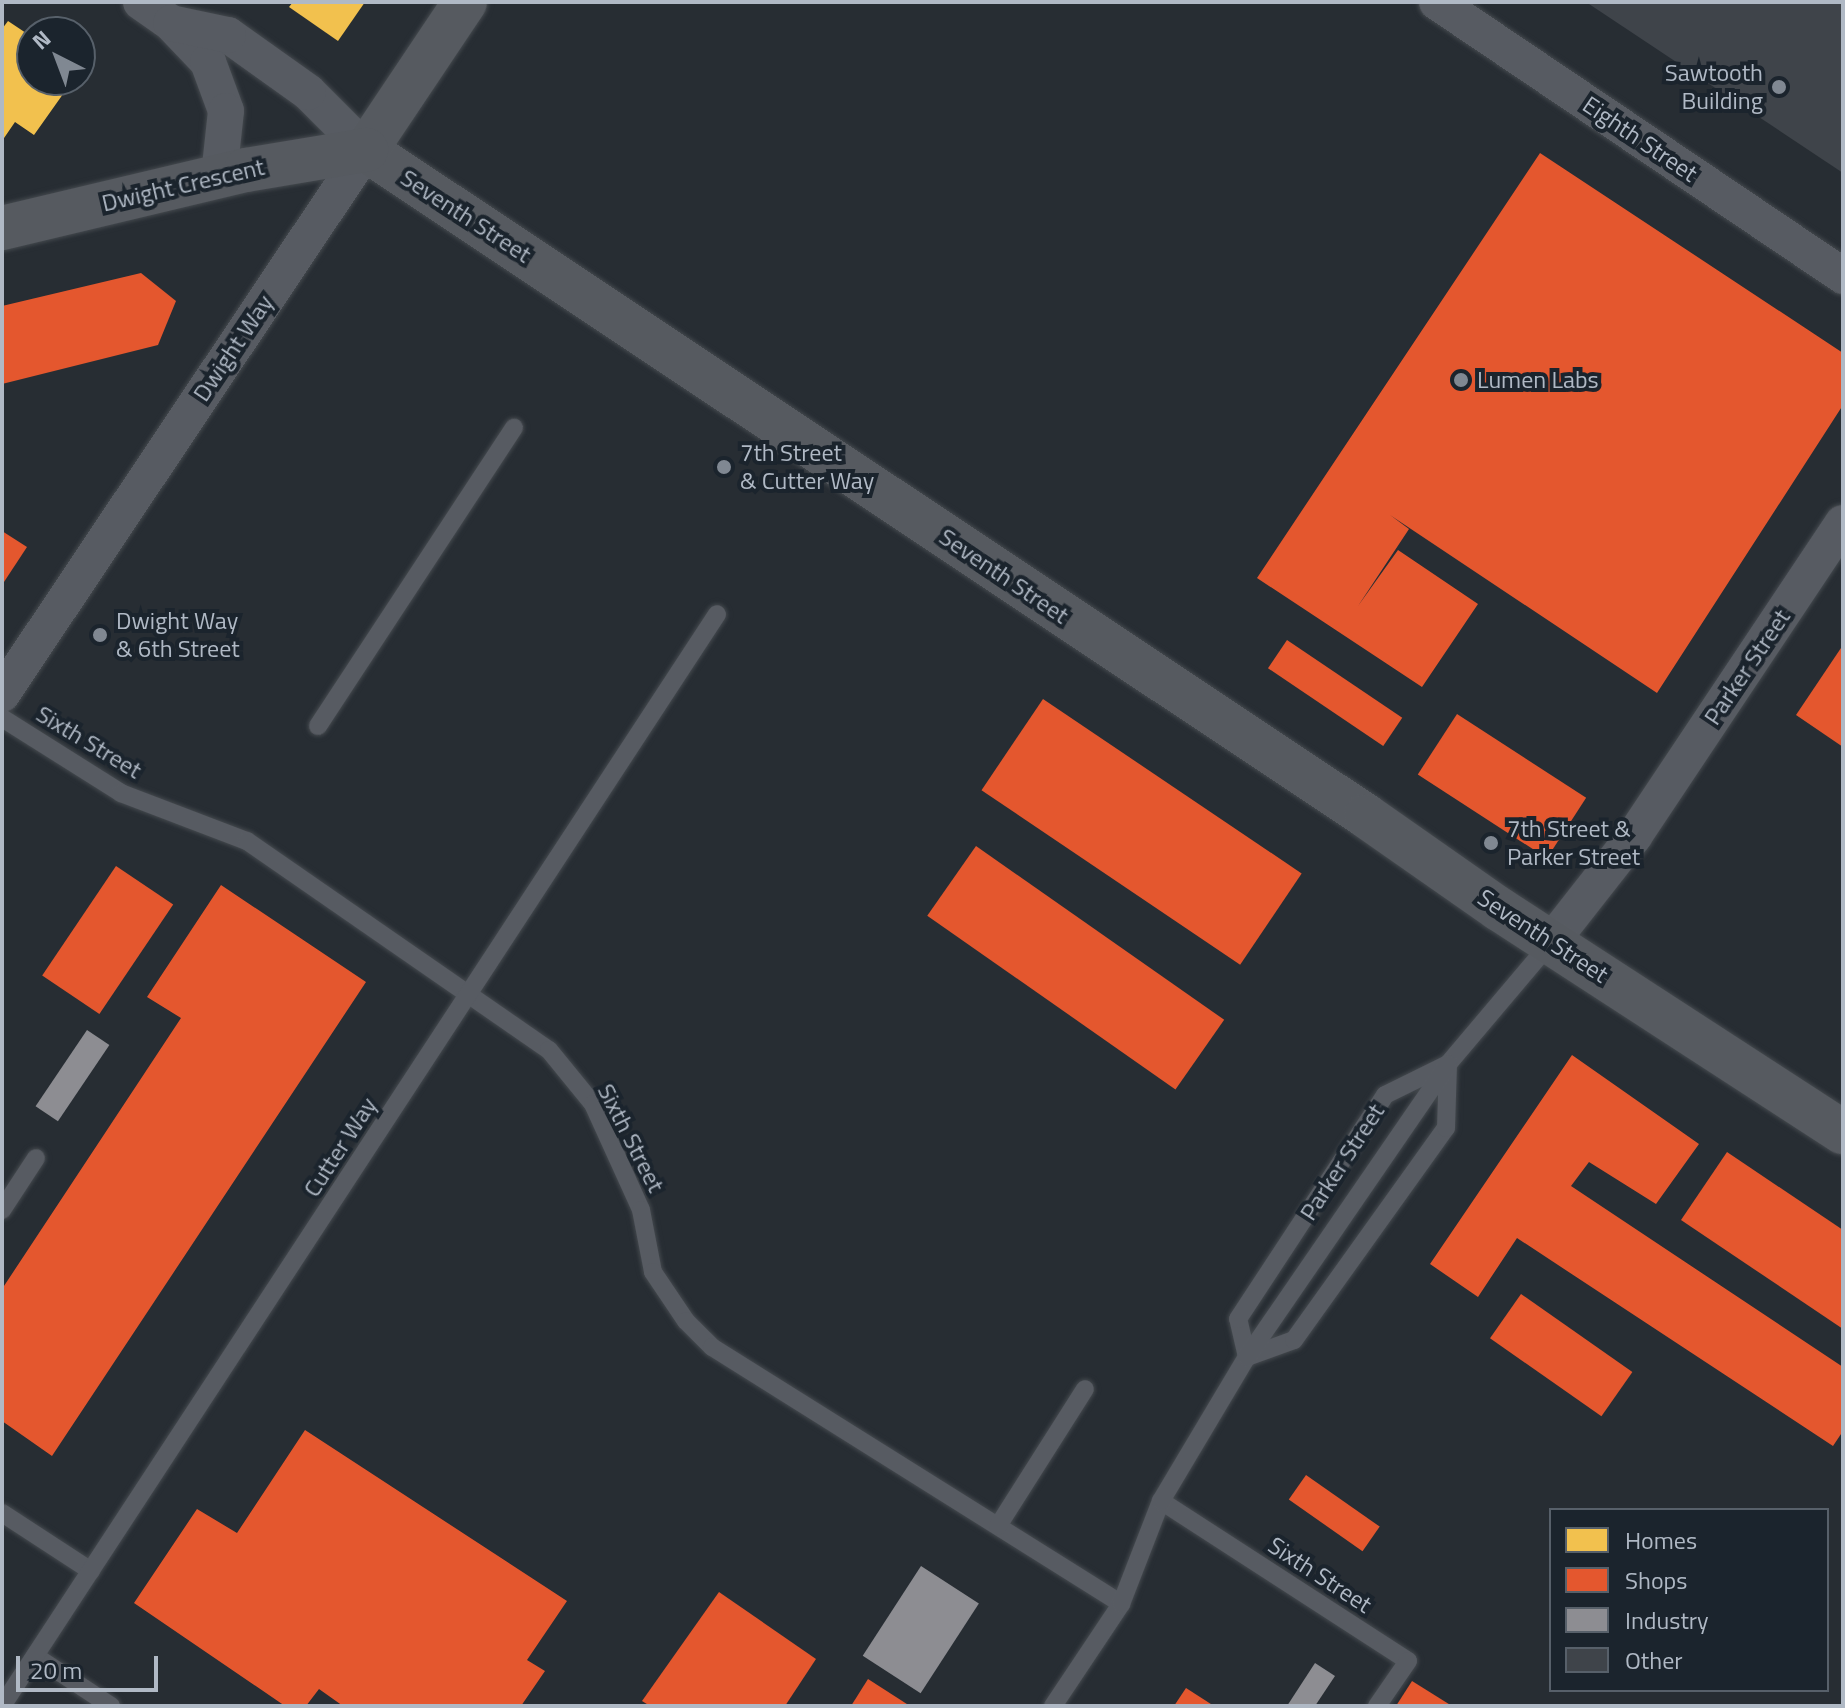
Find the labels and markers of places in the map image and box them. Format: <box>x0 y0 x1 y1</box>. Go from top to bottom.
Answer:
place label: Sawtooth Building <box>1665 59 1763 115</box>
marker: Sawtooth Building <box>1770 78 1788 96</box>
place label: Lumen Labs <box>1477 366 1599 394</box>
marker: Lumen Labs <box>1452 371 1470 389</box>
place label: 7th Street & Cutter Way <box>740 439 874 495</box>
marker: 7th Street & Cutter Way <box>715 458 733 476</box>
place label: Dwight Way & 6th Street <box>116 607 240 663</box>
marker: Dwight Way & 6th Street <box>91 626 109 644</box>
place label: 7th Street & Parker Street <box>1507 815 1640 871</box>
marker: 7th Street & Parker Street <box>1482 834 1500 852</box>

